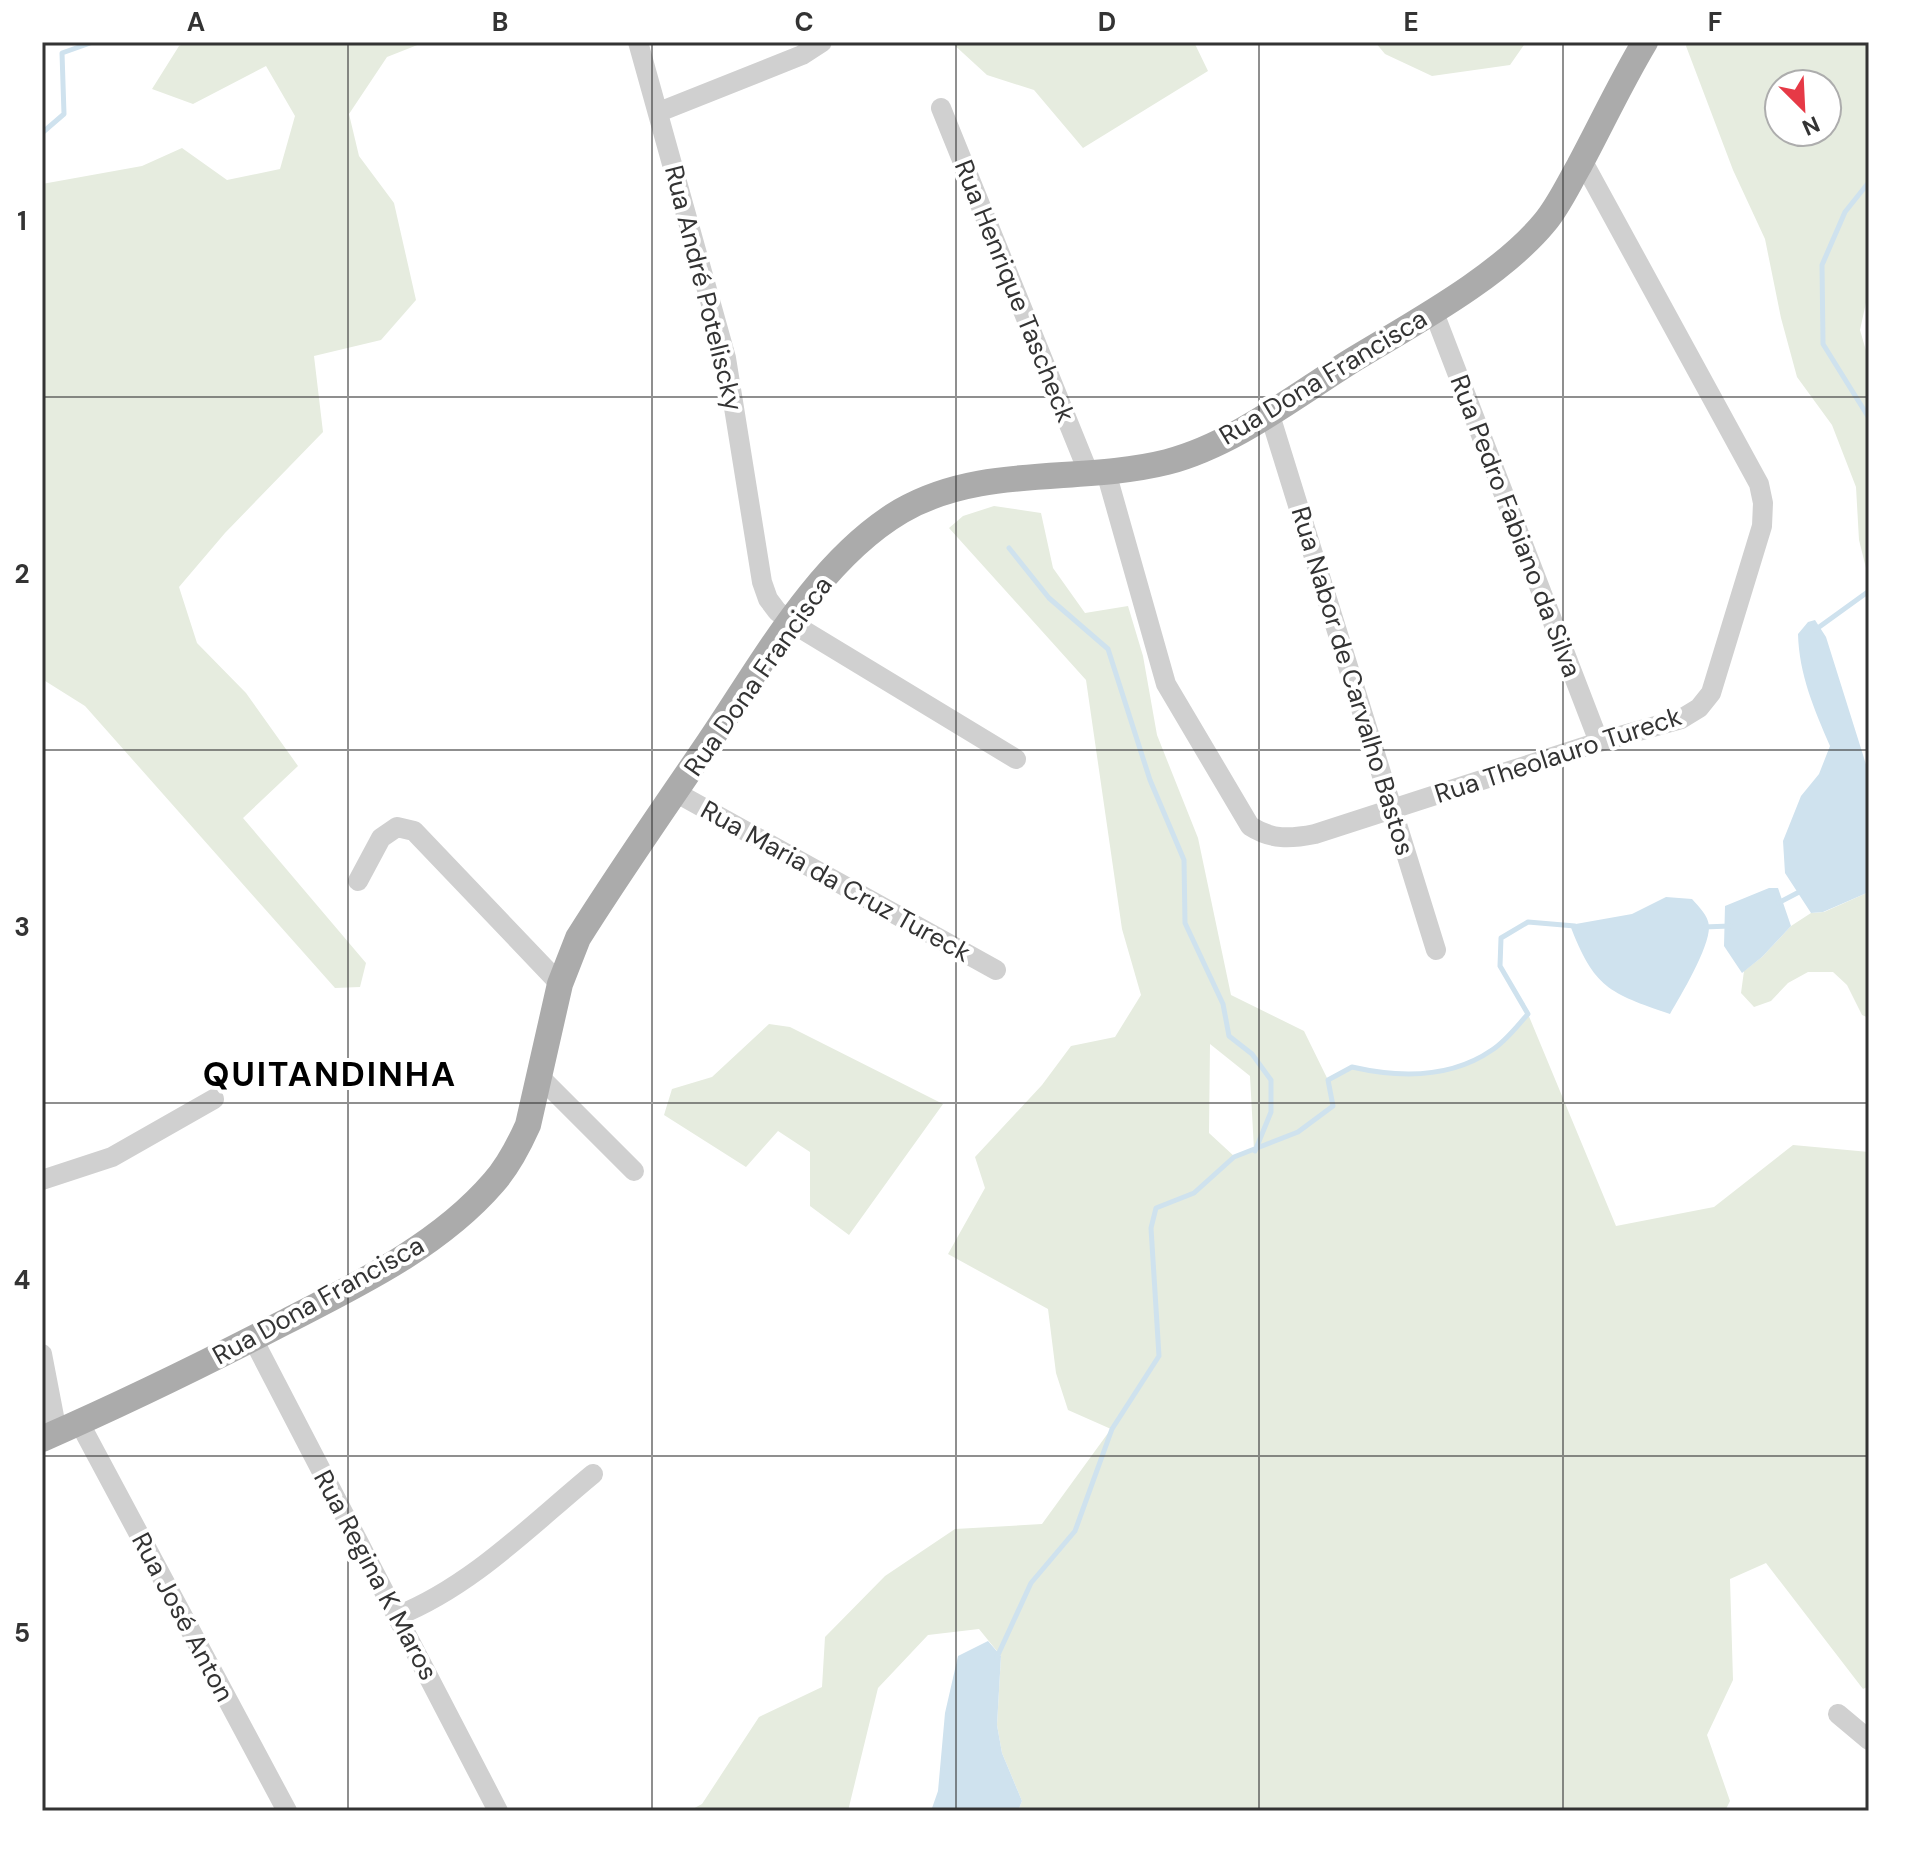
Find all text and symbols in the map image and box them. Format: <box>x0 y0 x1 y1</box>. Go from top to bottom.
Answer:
text: A <box>187 5 205 39</box>
text: B <box>492 5 508 39</box>
text: C <box>794 5 814 39</box>
text: D <box>1098 5 1116 39</box>
text: E <box>1403 5 1419 39</box>
text: F <box>1708 5 1722 39</box>
north arrow <box>1763 68 1843 148</box>
text: N <box>1798 109 1824 142</box>
street label: Rua Henrique Tascheck <box>947 155 1083 427</box>
street label: Rua André Poteliscky <box>657 162 751 414</box>
text: 1 <box>17 204 27 238</box>
street label: Rua Dona Francisca <box>1213 302 1433 452</box>
street label: Rua Pedro Fabiano da Silva <box>1443 370 1589 682</box>
street label: Rua Nabor de Carvalho Bastos <box>1284 502 1422 860</box>
text: 2 <box>14 557 30 591</box>
street label: Rua Dona Francisca <box>676 569 840 783</box>
street label: Rua Theolauro Tureck <box>1430 699 1686 811</box>
street label: Rua Maria da Cruz Tureck <box>695 793 977 969</box>
text: 3 <box>14 910 30 944</box>
district label: QUITANDINHA <box>203 1052 457 1097</box>
street label: Rua Dona Francisca <box>206 1228 430 1372</box>
text: 4 <box>14 1263 30 1297</box>
street label: Rua Regina K Maros <box>306 1464 446 1686</box>
street label: Rua José Anton <box>124 1526 242 1708</box>
text: 5 <box>14 1616 30 1650</box>

